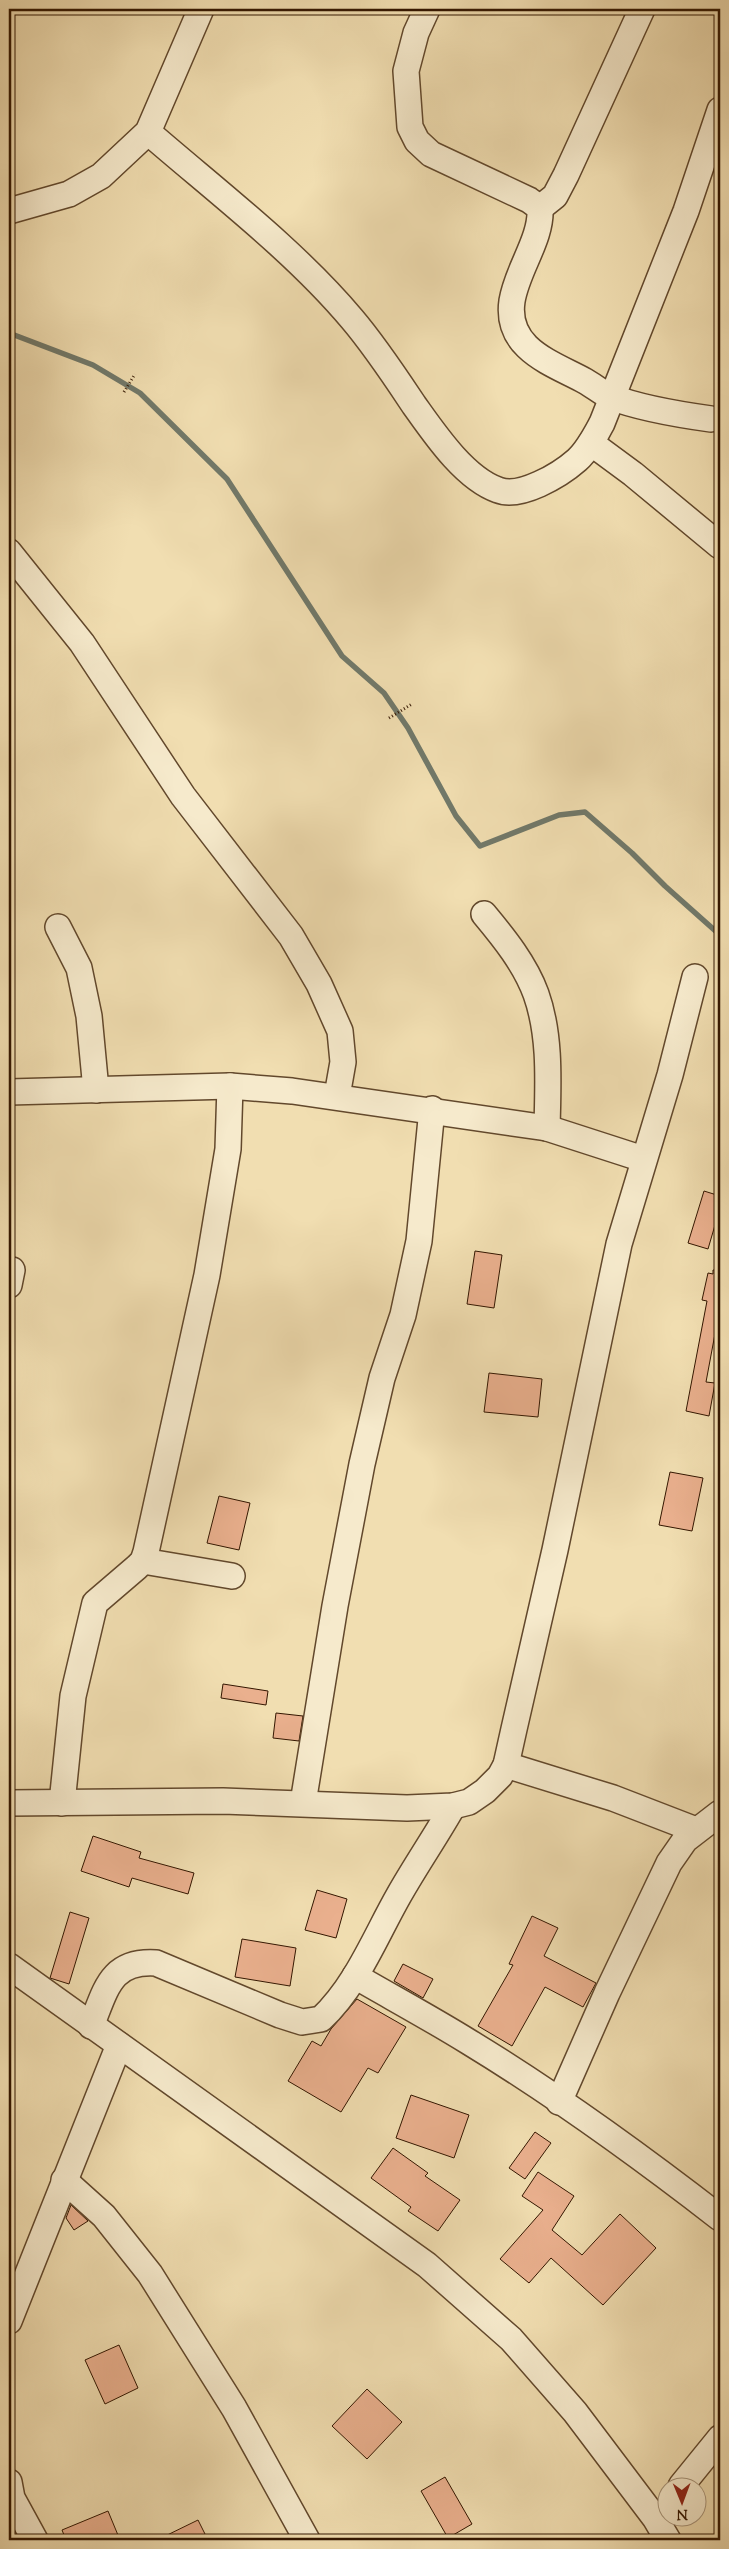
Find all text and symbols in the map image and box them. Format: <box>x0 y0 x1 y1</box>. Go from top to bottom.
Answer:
north arrow <box>656 2476 706 2526</box>
text: N <box>676 2503 688 2523</box>

